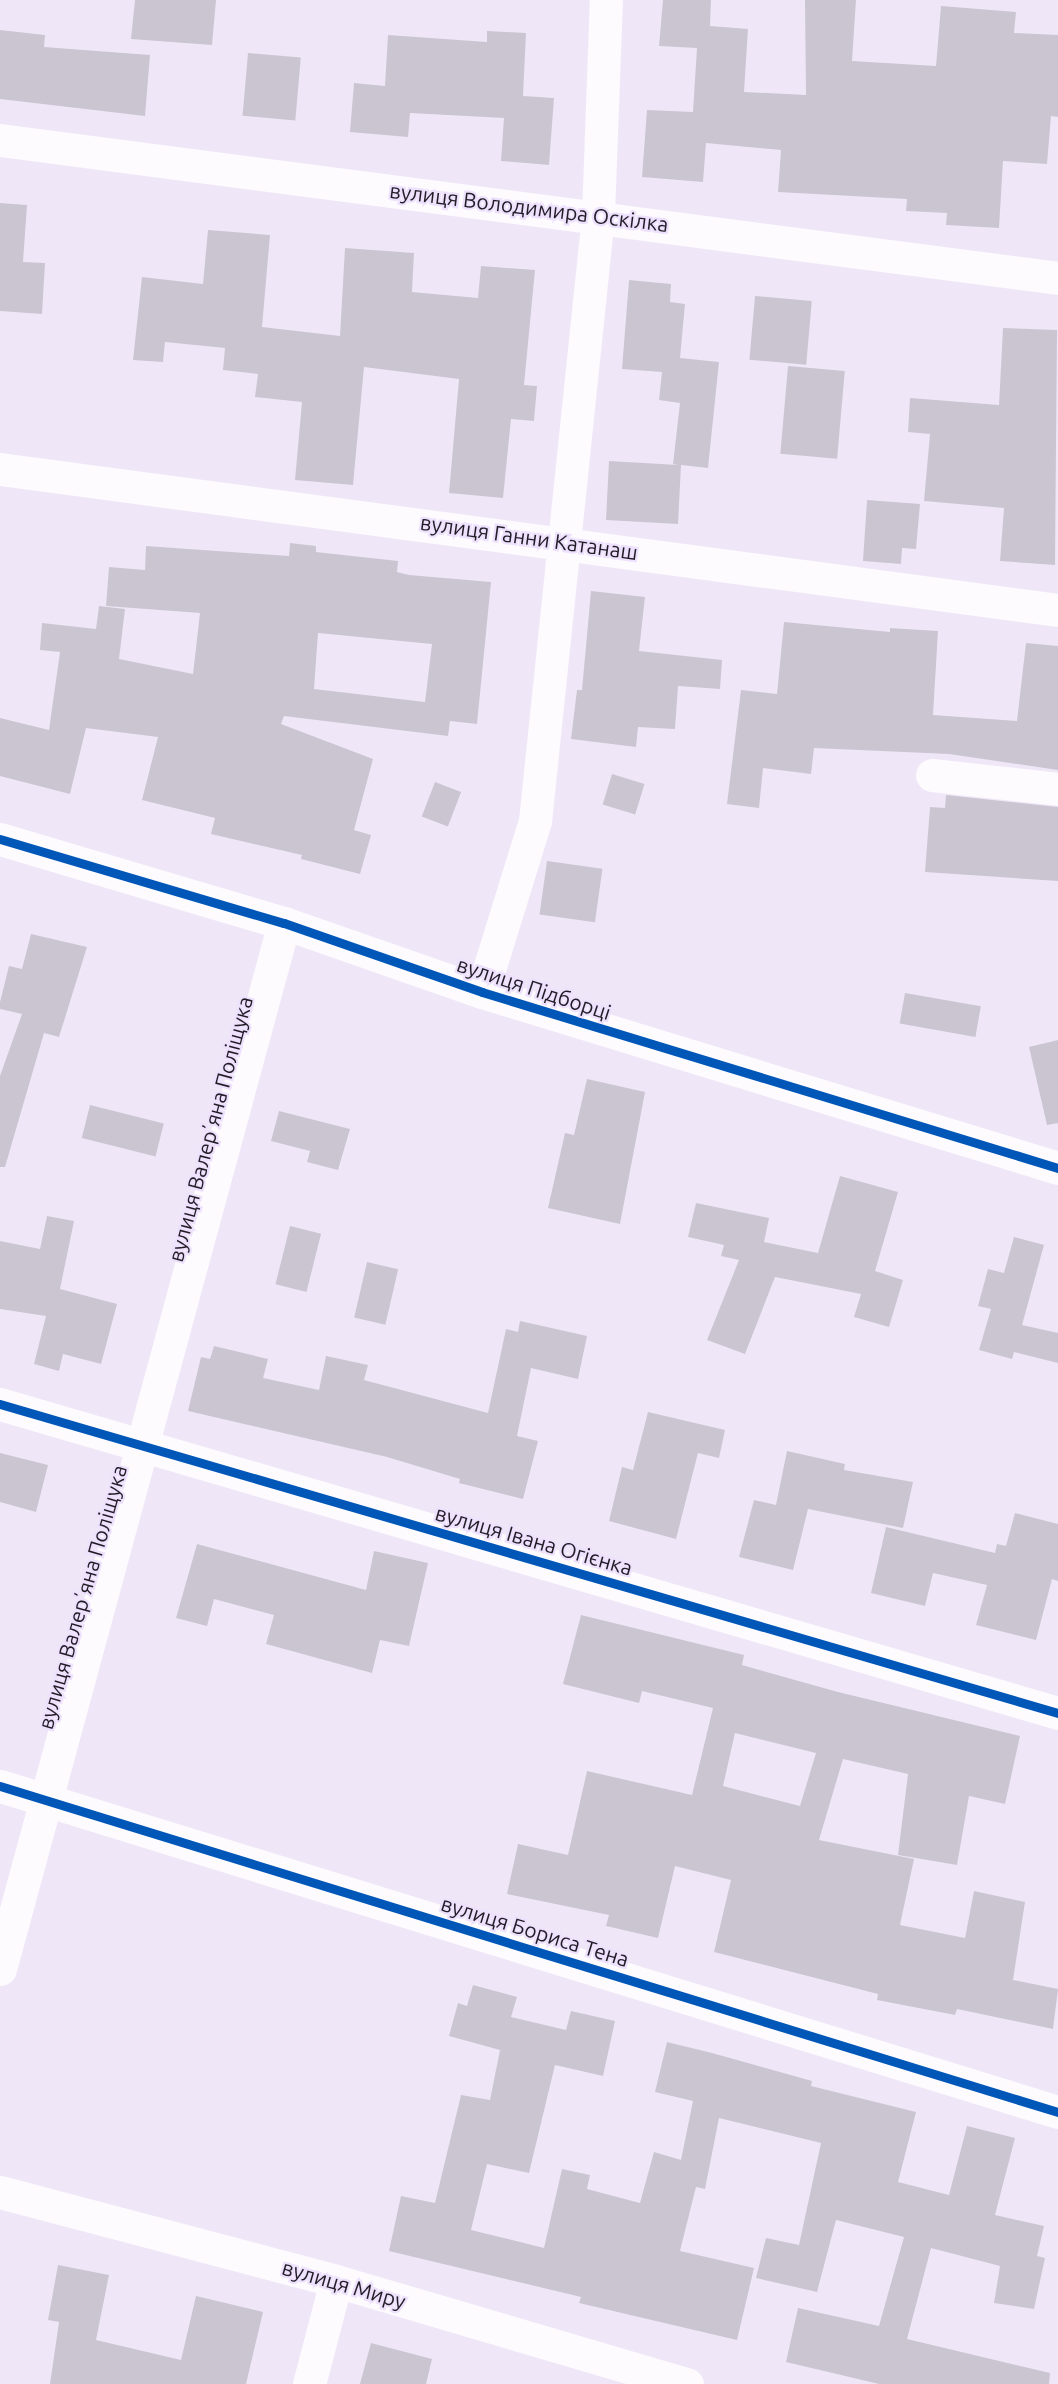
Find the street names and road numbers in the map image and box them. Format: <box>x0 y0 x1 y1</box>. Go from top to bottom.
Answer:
street label: вулиця Володимира Оскілка <box>388 177 670 237</box>
street label: вулиця Ганни Катанаш <box>419 509 639 565</box>
street label: вулиця Підборці <box>454 951 614 1025</box>
street label: вулиця Валерʼяна Поліщука <box>162 994 258 1264</box>
street label: вулиця Валерʼяна Поліщука <box>32 1462 132 1732</box>
street label: вулиця Івана Огієнка <box>433 1500 635 1580</box>
street label: вулиця Бориса Тена <box>438 1890 632 1972</box>
street label: вулиця Миру <box>279 2254 409 2314</box>

